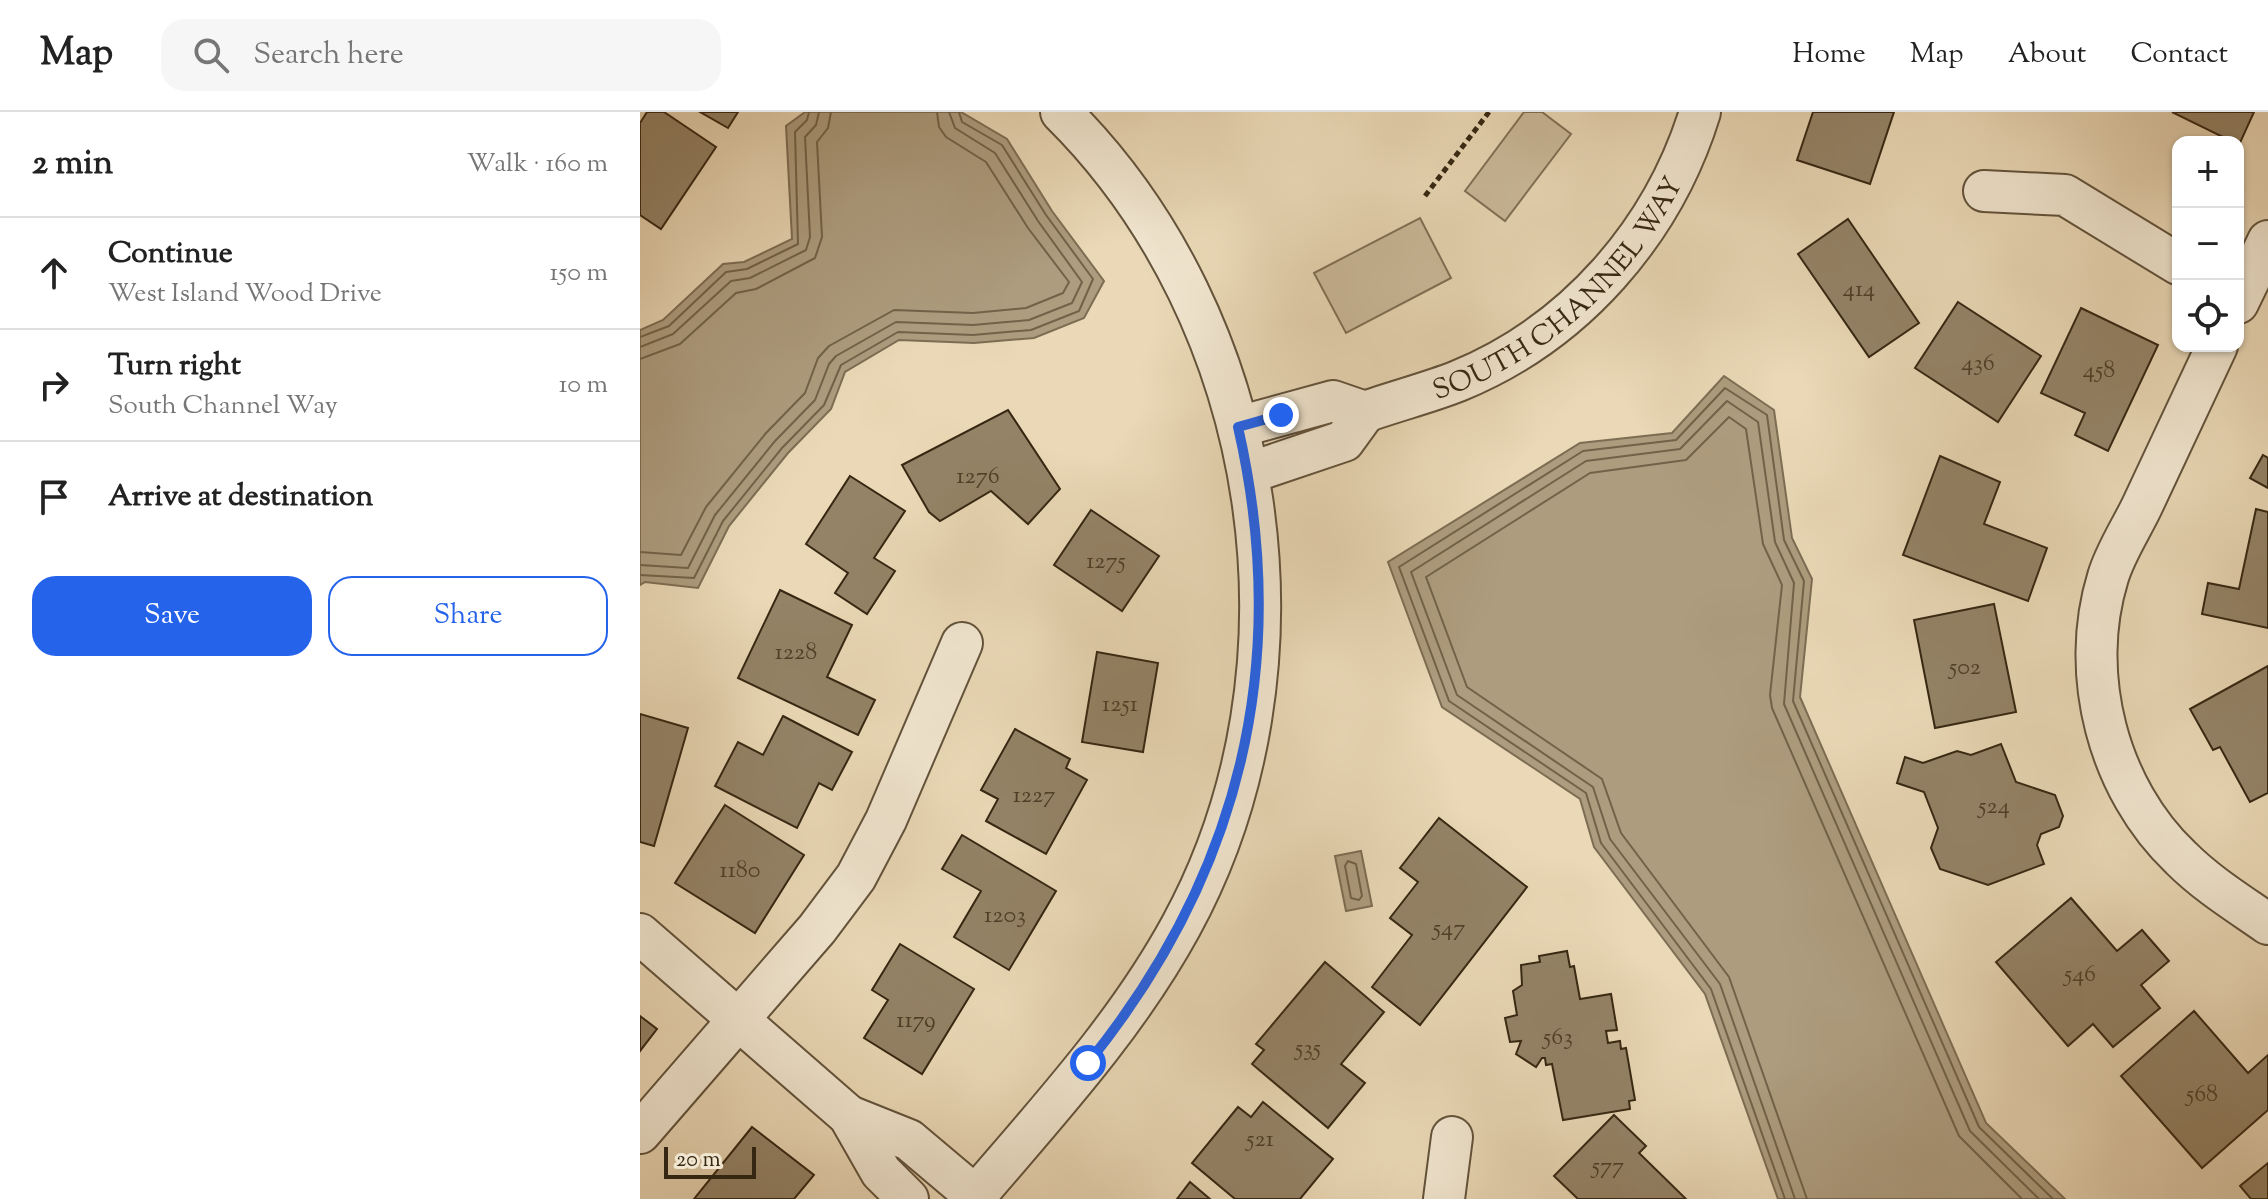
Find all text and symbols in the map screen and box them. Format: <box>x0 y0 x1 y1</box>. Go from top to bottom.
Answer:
search box <box>161 19 721 91</box>
text: Map <box>40 28 113 82</box>
icon: search <box>189 33 233 77</box>
text: Search here <box>253 34 404 77</box>
text: Home <box>1792 35 1866 75</box>
text: Map <box>1910 35 1964 75</box>
text: About <box>2008 35 2086 75</box>
text: Contact <box>2130 35 2228 75</box>
map controls <box>2172 136 2244 352</box>
button: + <box>2172 136 2244 208</box>
text: 2 min <box>32 140 113 189</box>
text: Walk · 160 m <box>467 146 608 183</box>
street label: SOUTH CHANNEL WAY <box>1428 170 1694 412</box>
button: − <box>2172 208 2244 280</box>
text: Continue <box>108 233 233 276</box>
icon: ahead <box>32 251 76 295</box>
text: 150 m <box>549 255 608 292</box>
house number: 414 <box>1843 273 1875 307</box>
text: West Island Wood Drive <box>108 276 382 313</box>
button: locate <box>2172 280 2244 352</box>
text: Turn right <box>108 345 241 388</box>
house number: 436 <box>1961 347 1995 381</box>
house number: 458 <box>2083 354 2115 388</box>
icon: right <box>32 363 76 407</box>
text: 10 m <box>559 367 608 404</box>
text: South Channel Way <box>108 388 338 425</box>
route end <box>1263 397 1299 433</box>
house number: 1276 <box>956 460 1000 494</box>
icon: arrive <box>32 475 76 519</box>
text: Arrive at destination <box>108 476 373 519</box>
house number: 1275 <box>1086 545 1126 579</box>
button: Save <box>32 576 312 656</box>
button: Share <box>328 576 608 656</box>
house number: 1228 <box>775 636 817 670</box>
house number: 502 <box>1947 651 1981 685</box>
house number: 1251 <box>1102 688 1138 722</box>
house number: 1227 <box>1013 779 1055 813</box>
house number: 524 <box>1976 790 2010 824</box>
house number: 1180 <box>719 854 761 888</box>
house number: 1203 <box>984 899 1026 933</box>
house number: 547 <box>1431 912 1465 946</box>
house number: 546 <box>2062 958 2096 992</box>
house number: 1179 <box>896 1004 936 1038</box>
house number: 563 <box>1541 1021 1573 1055</box>
house number: 535 <box>1293 1032 1321 1066</box>
route start <box>1070 1045 1106 1081</box>
house number: 568 <box>2184 1078 2218 1112</box>
house number: 521 <box>1244 1123 1274 1157</box>
scale bar <box>664 1143 756 1179</box>
text: 20 m <box>676 1145 721 1177</box>
house number: 577 <box>1590 1150 1624 1184</box>

